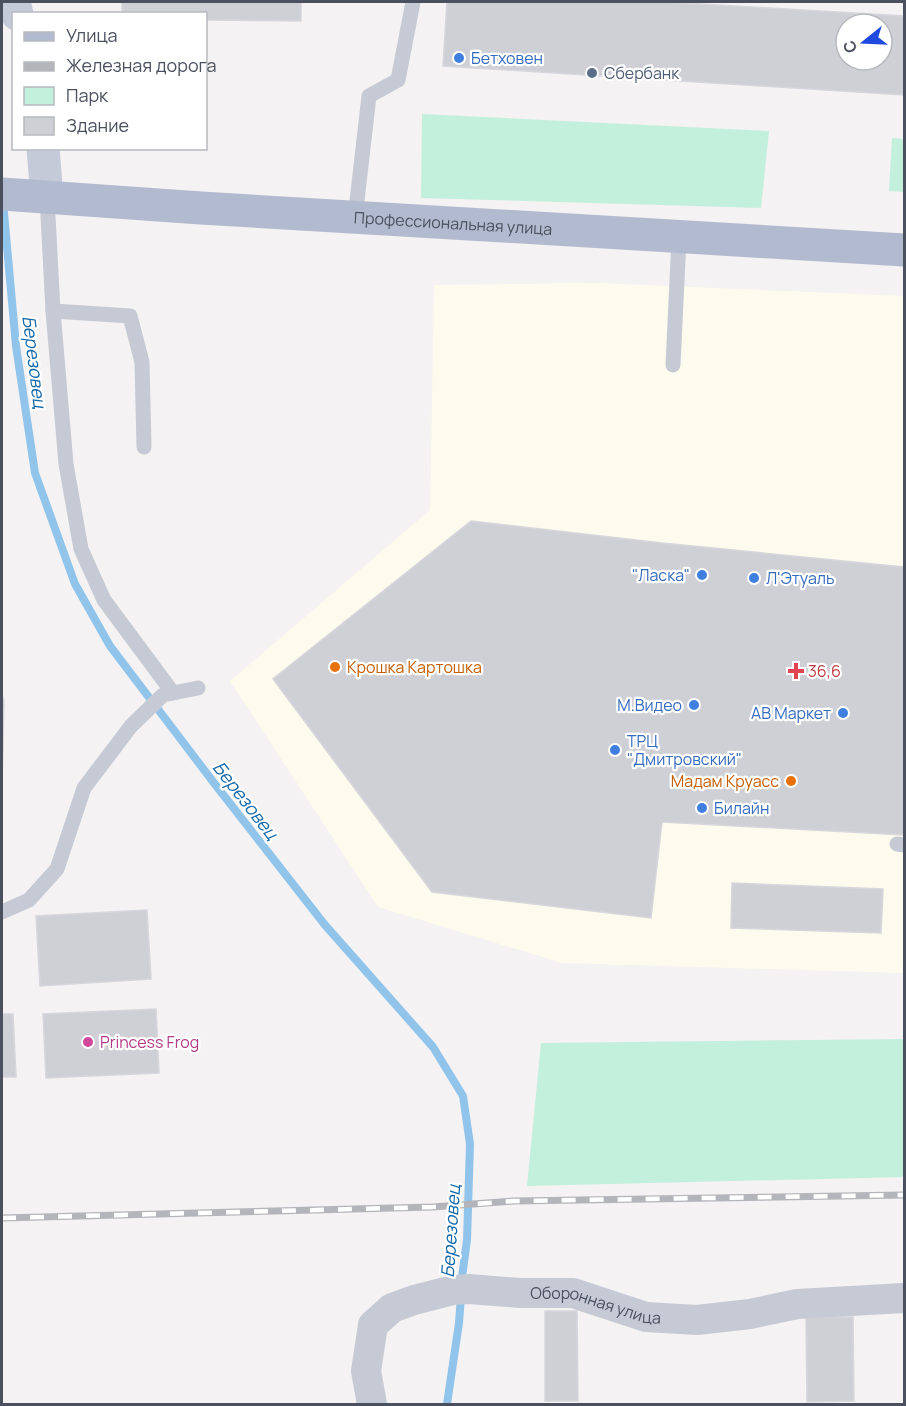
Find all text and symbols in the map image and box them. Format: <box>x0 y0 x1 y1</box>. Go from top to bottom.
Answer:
legend <box>12 12 207 150</box>
north arrow <box>834 12 894 72</box>
text: Улица <box>66 23 118 47</box>
text: С <box>837 37 862 56</box>
place label: Бетховен <box>471 47 543 69</box>
marker: Бетховен <box>452 51 466 65</box>
text: Железная дорога <box>66 53 217 77</box>
place label: Сбербанк <box>604 62 680 84</box>
marker: Сбербанк <box>585 66 599 80</box>
text: Парк <box>66 83 109 107</box>
text: Здание <box>66 113 129 137</box>
street label: Профессиональная улица <box>353 206 553 240</box>
water label: Березовец <box>17 314 53 411</box>
place label: "Ласка" <box>632 564 690 586</box>
place label: Л'Этуаль <box>766 567 835 589</box>
marker: "Ласка" <box>695 568 709 582</box>
marker: Л'Этуаль <box>747 571 761 585</box>
place label: Крошка Картошка <box>347 656 482 678</box>
marker: Крошка Картошка <box>328 660 342 674</box>
place label: 36,6 <box>808 660 841 682</box>
marker: 36,6 <box>789 664 803 678</box>
place label: М.Видео <box>617 694 682 716</box>
marker: М.Видео <box>687 698 701 712</box>
place label: АВ Маркет <box>751 702 831 724</box>
marker: АВ Маркет <box>836 706 850 720</box>
place label: ТРЦ "Дмитровский" <box>627 730 742 770</box>
marker: ТРЦ "Дмитровский" <box>608 743 622 757</box>
water label: Березовец <box>208 756 285 845</box>
place label: Мадам Круасс <box>671 770 779 792</box>
marker: Мадам Круасс <box>784 774 798 788</box>
place label: Билайн <box>714 797 769 819</box>
marker: Билайн <box>695 801 709 815</box>
place label: Princess Frog <box>100 1031 199 1053</box>
marker: Princess Frog <box>81 1035 95 1049</box>
water label: Березовец <box>435 1183 465 1278</box>
street label: Оборонная улица <box>530 1282 662 1329</box>

